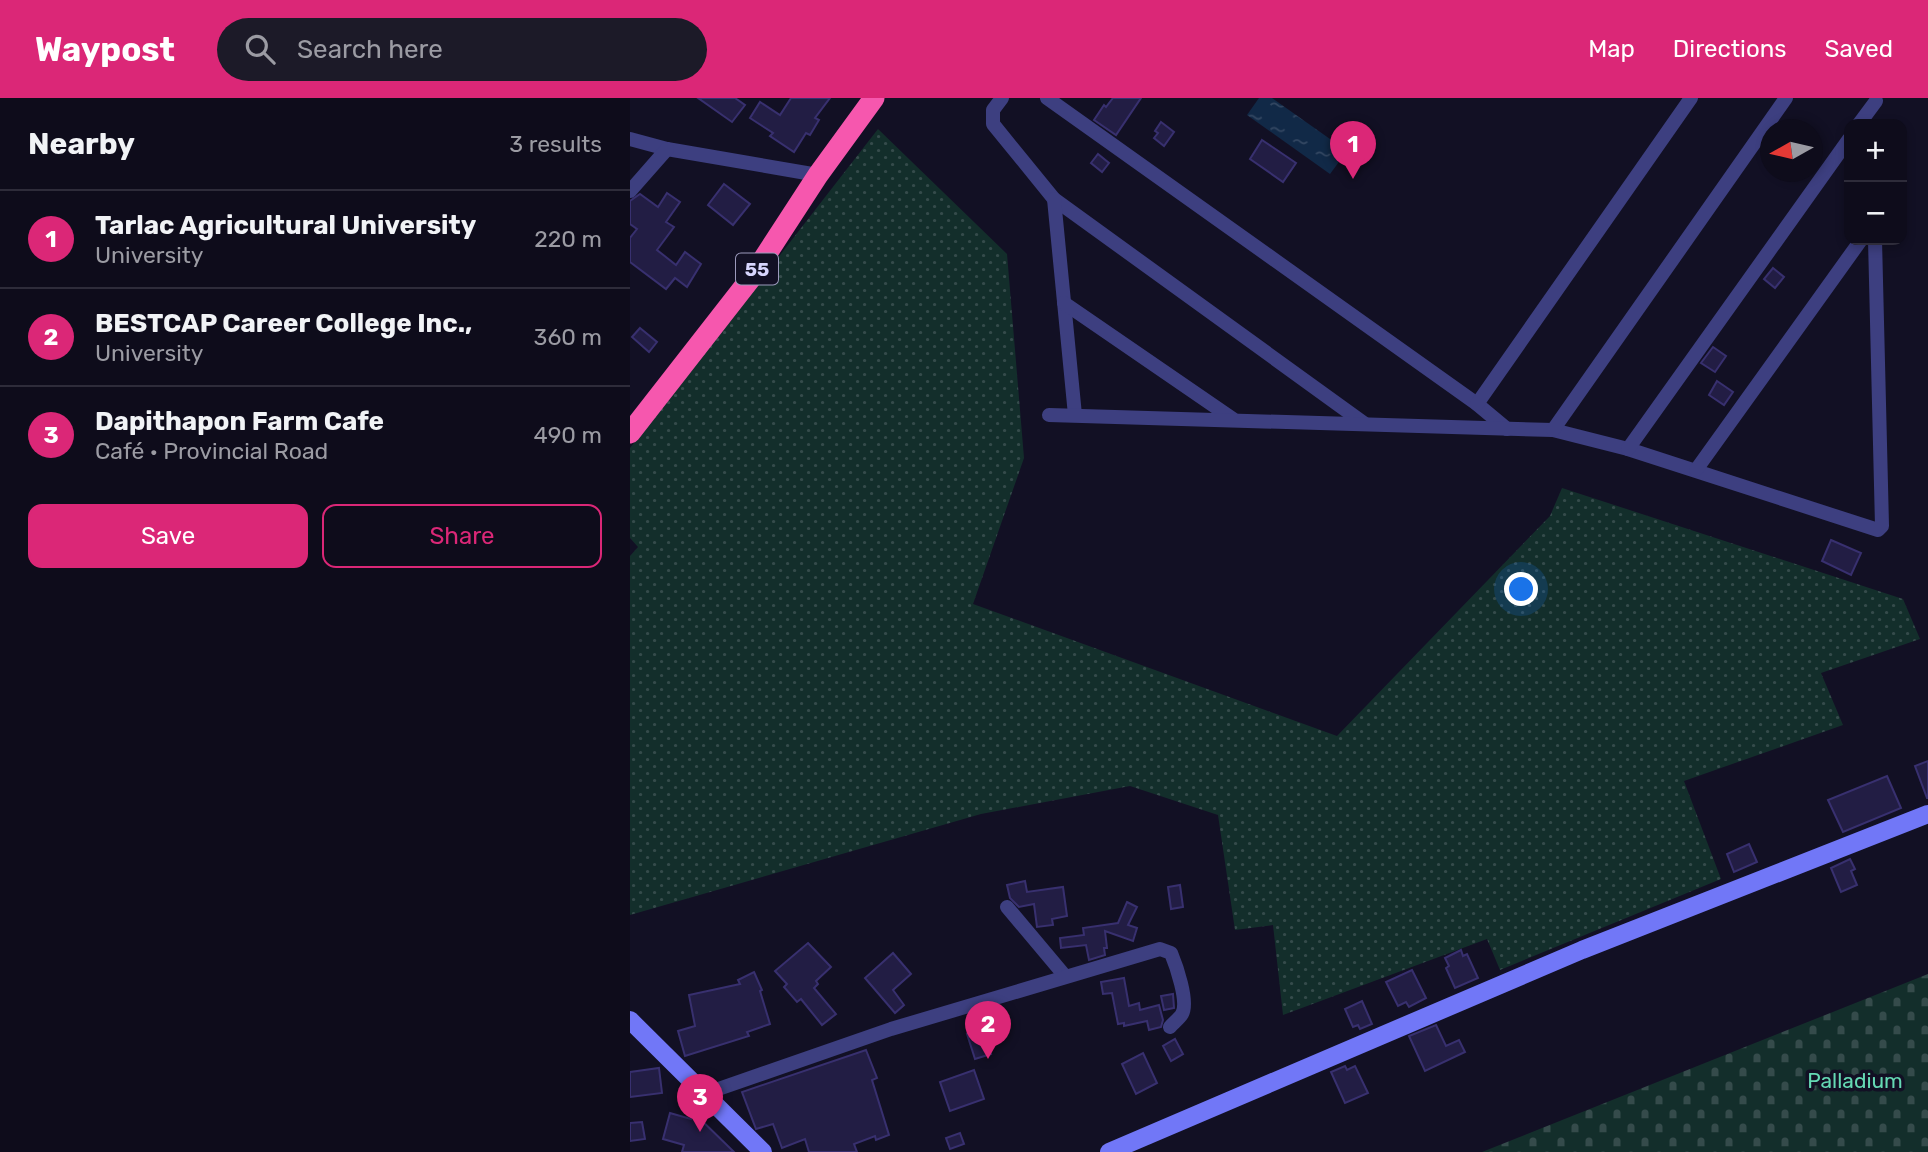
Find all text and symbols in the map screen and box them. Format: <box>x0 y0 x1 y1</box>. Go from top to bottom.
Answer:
search box <box>217 18 707 81</box>
text: Waypost <box>35 30 175 69</box>
icon: search <box>241 30 279 68</box>
text: Search here <box>297 34 443 65</box>
text: Map <box>1588 35 1635 63</box>
text: Directions <box>1673 35 1786 63</box>
text: Saved <box>1824 35 1893 63</box>
north arrow <box>1760 119 1823 182</box>
map controls <box>1844 119 1907 245</box>
button: + <box>1844 119 1907 182</box>
pin: 1 <box>1330 121 1376 179</box>
text: Nearby <box>28 126 135 162</box>
text: 3 results <box>509 130 602 158</box>
button: − <box>1844 182 1907 245</box>
text: Tarlac Agricultural University <box>95 210 476 241</box>
text: 1 <box>45 225 57 253</box>
text: 220 m <box>534 225 602 253</box>
text: University <box>95 241 204 269</box>
road number: 55 <box>736 253 778 284</box>
text: BESTCAP Career College Inc., <box>95 308 472 339</box>
text: 2 <box>44 323 58 351</box>
text: 360 m <box>534 323 602 351</box>
text: University <box>95 339 204 367</box>
text: Dapithapon Farm Cafe <box>95 406 384 437</box>
text: 3 <box>43 421 59 449</box>
text: 490 m <box>534 421 602 449</box>
text: Café · Provincial Road <box>95 437 328 465</box>
button: Save <box>28 504 308 568</box>
button: Share <box>322 504 602 568</box>
your location <box>1504 572 1538 606</box>
pin: 2 <box>965 1001 1011 1059</box>
park label: Palladium <box>1807 1068 1903 1093</box>
pin: 3 <box>677 1074 723 1132</box>

